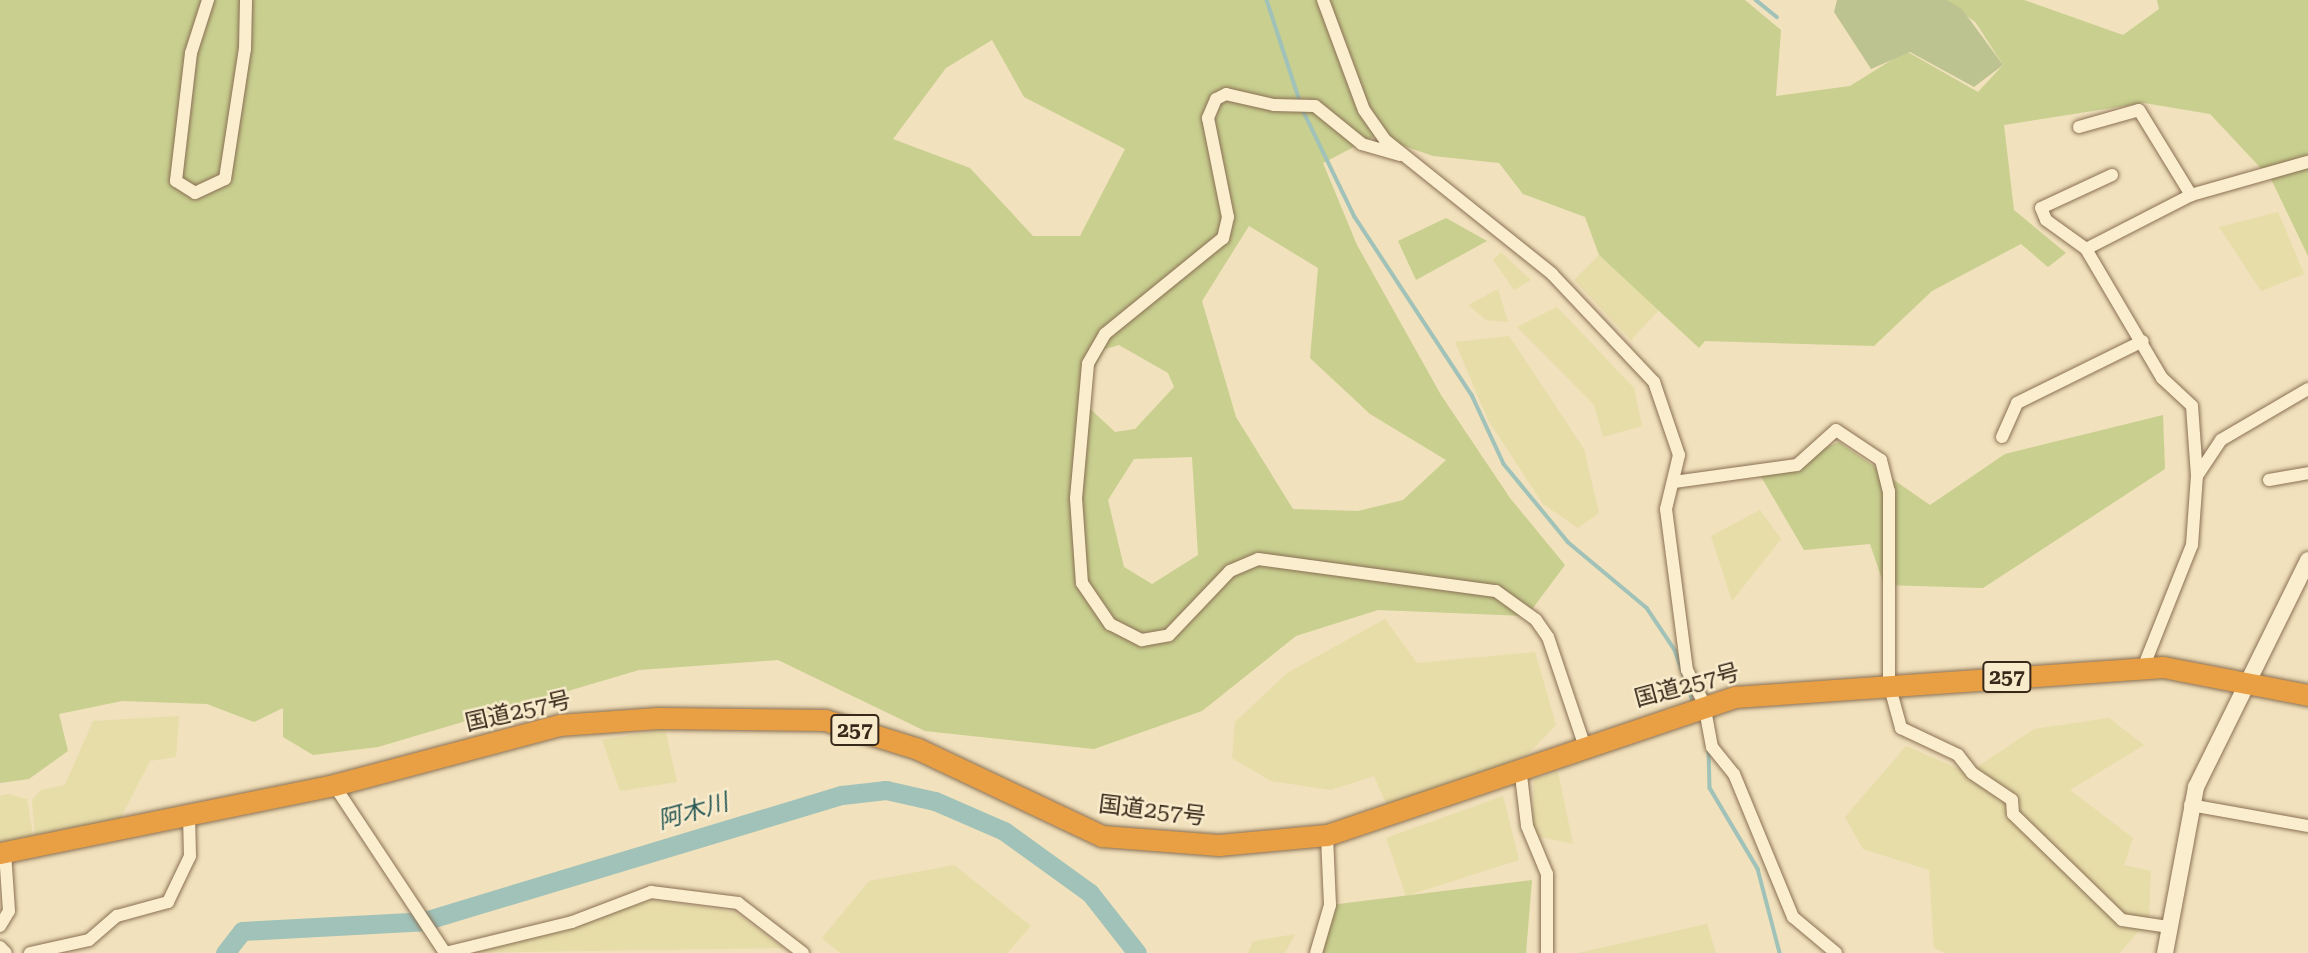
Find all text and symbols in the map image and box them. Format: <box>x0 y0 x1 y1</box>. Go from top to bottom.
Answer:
street label: 国道257号 <box>1631 659 1743 713</box>
road number: 257 <box>1981 660 2033 694</box>
street label: 国道257号 <box>462 686 574 738</box>
road number: 257 <box>829 712 881 748</box>
water label: 阿木川 <box>654 788 732 836</box>
street label: 国道257号 <box>1097 791 1207 831</box>

